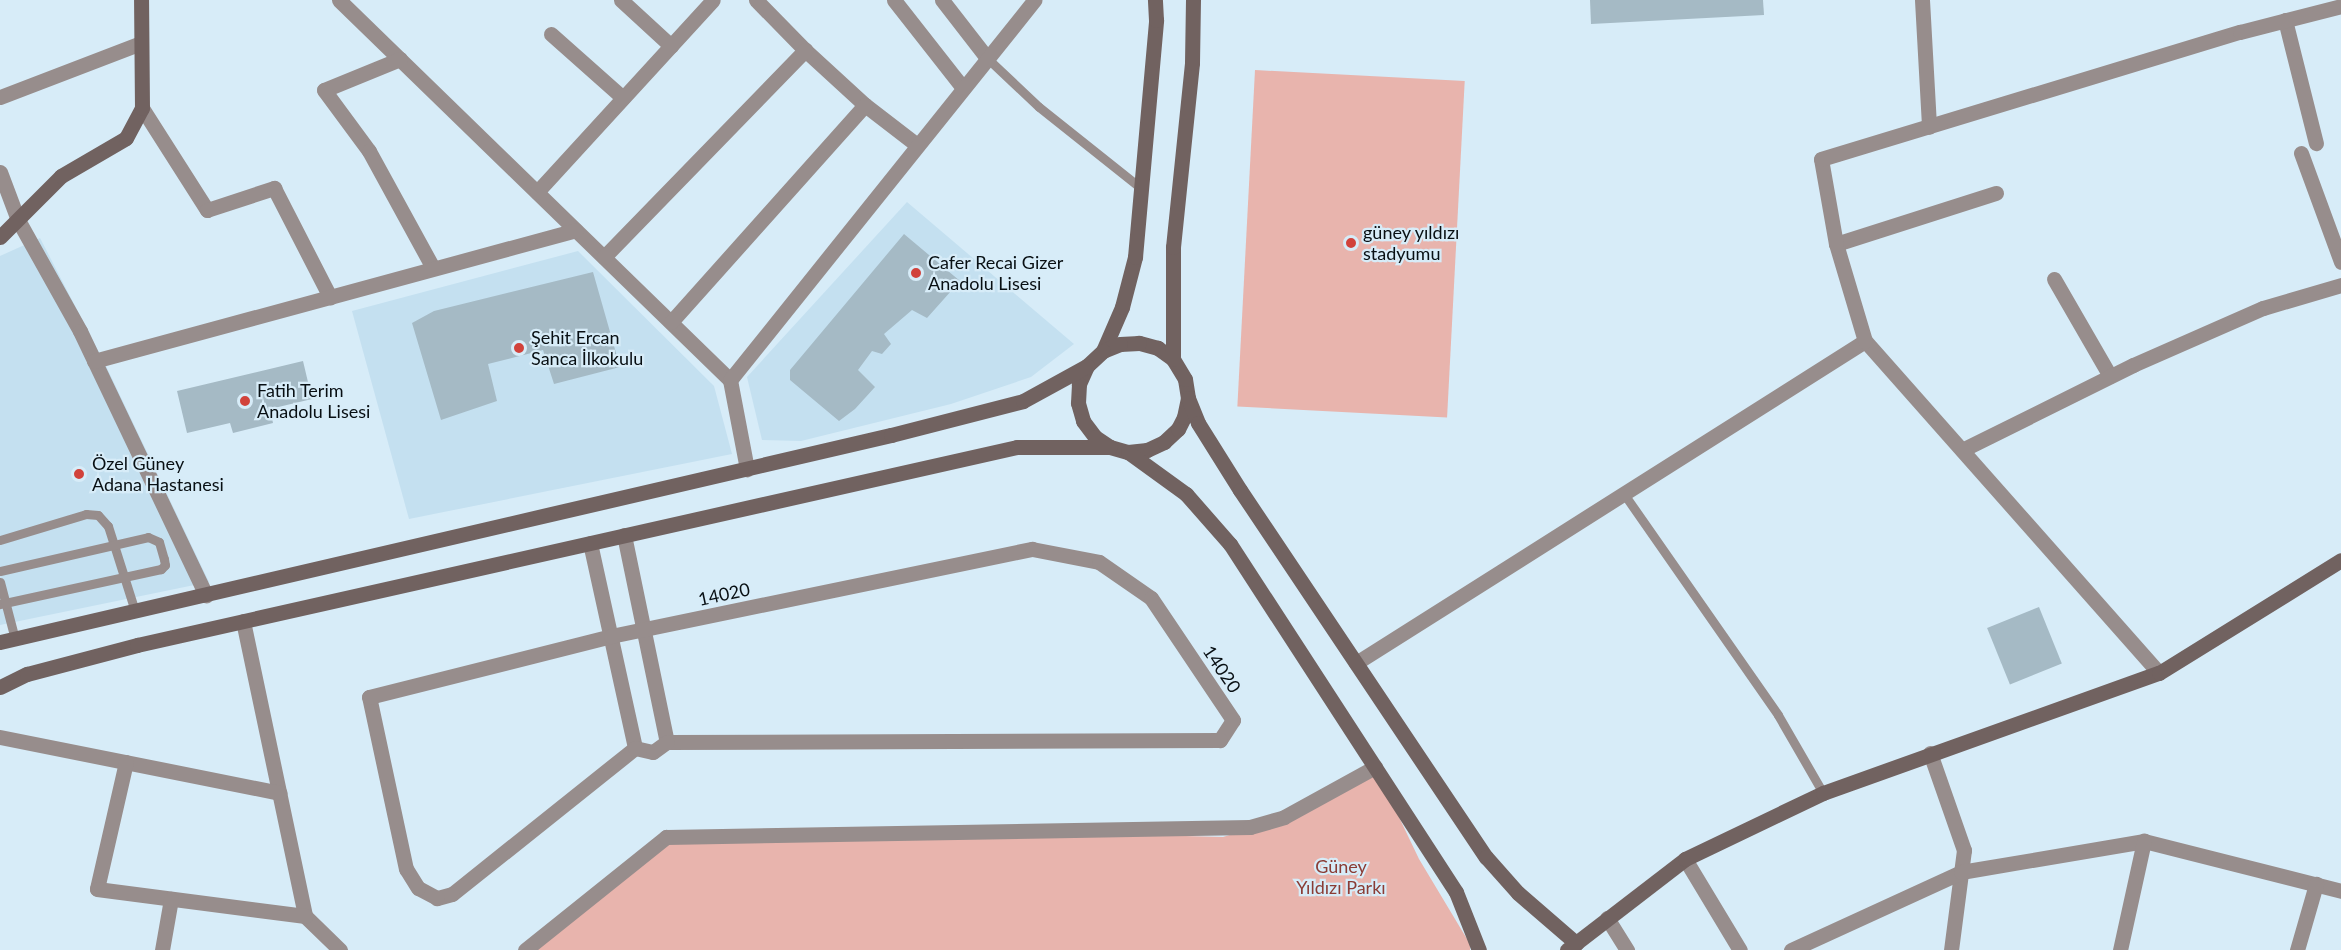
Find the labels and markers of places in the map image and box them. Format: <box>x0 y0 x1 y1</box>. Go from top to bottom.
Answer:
place label: güney yıldızı stadyumu <box>1363 222 1460 264</box>
marker: güney yıldızı stadyumu <box>1344 236 1358 250</box>
place label: Cafer Recai Gizer Anadolu Lisesi <box>928 252 1064 294</box>
marker: Cafer Recai Gizer Anadolu Lisesi <box>909 266 923 280</box>
place label: Şehit Ercan Sanca İlkokulu <box>531 327 643 370</box>
marker: Şehit Ercan Sanca İlkokulu <box>512 341 526 355</box>
place label: Fatih Terim Anadolu Lisesi <box>257 380 370 422</box>
marker: Fatih Terim Anadolu Lisesi <box>238 394 252 408</box>
place label: Özel Güney Adana Hastanesi <box>92 453 224 496</box>
marker: Özel Güney Adana Hastanesi <box>70 465 88 483</box>

